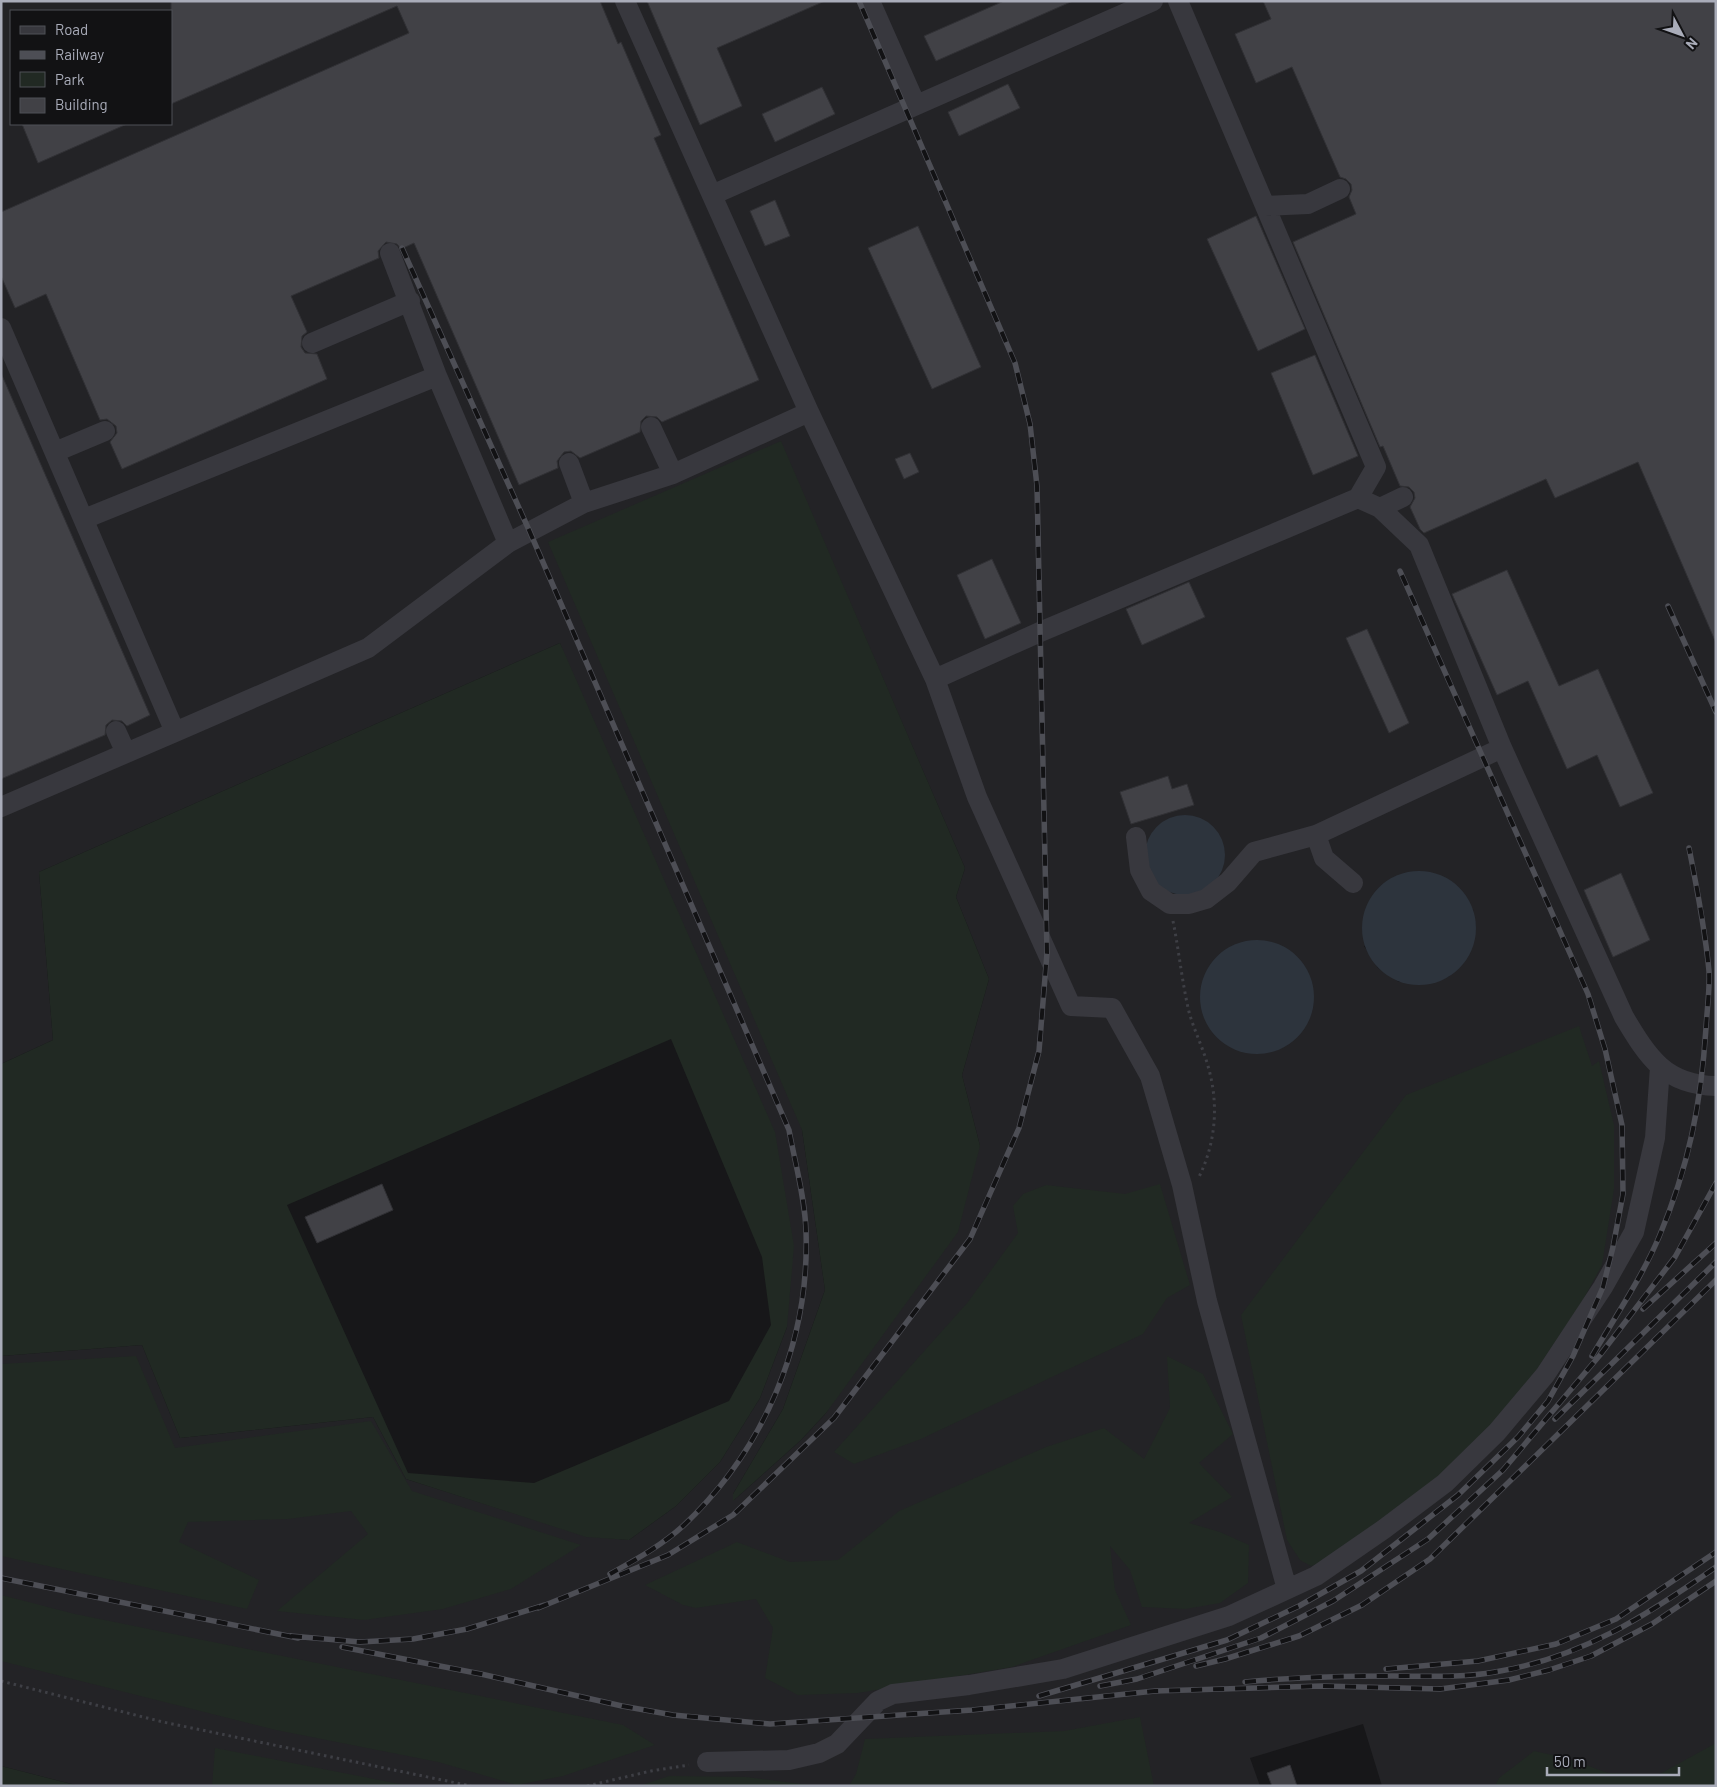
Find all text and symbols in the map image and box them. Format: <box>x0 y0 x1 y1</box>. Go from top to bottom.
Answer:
legend <box>10 10 172 125</box>
north arrow <box>1657 10 1707 60</box>
text: Road <box>55 20 88 38</box>
text: N <box>1683 35 1702 53</box>
text: Railway <box>55 45 104 63</box>
text: Park <box>55 70 85 88</box>
text: Building <box>55 95 108 113</box>
scale bar <box>1547 1744 1680 1776</box>
text: 50 m <box>1554 1752 1586 1770</box>

